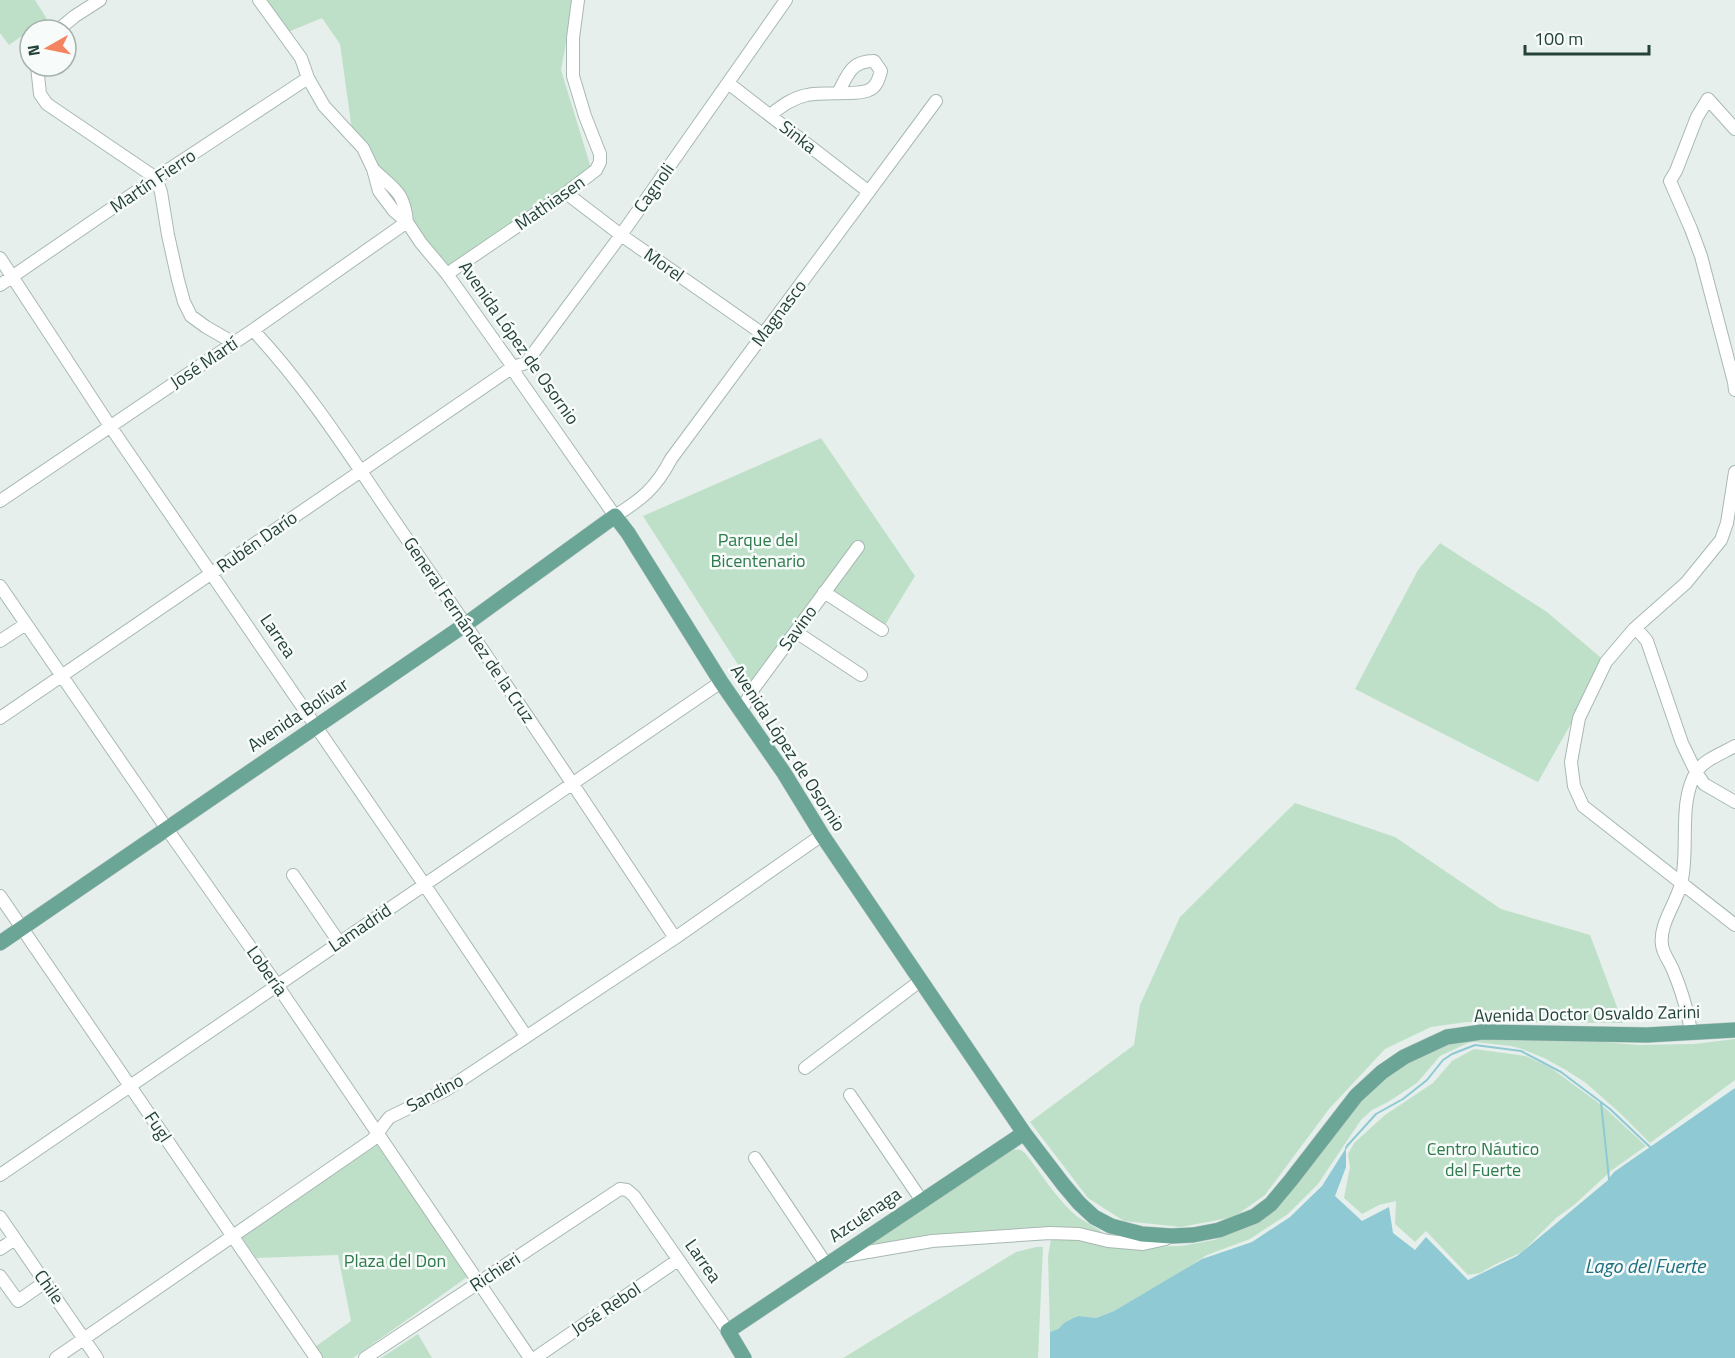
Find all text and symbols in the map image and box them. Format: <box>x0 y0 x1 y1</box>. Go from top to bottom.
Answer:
north arrow <box>18 18 78 78</box>
scale bar <box>1525 18 1650 56</box>
text: 100 m <box>1534 25 1583 52</box>
text: N <box>20 43 46 58</box>
street label: Sinka <box>774 113 823 160</box>
street label: Martín Fierro <box>104 142 201 219</box>
street label: Cagnoli <box>627 157 681 218</box>
street label: Mathiasen <box>509 169 590 237</box>
street label: Morel <box>639 241 690 288</box>
street label: Avenida López de Osornio <box>453 255 586 430</box>
street label: Magnasco <box>744 274 813 352</box>
street label: José Martí <box>164 329 245 395</box>
street label: Rubén Darío <box>211 504 303 579</box>
park label: Parque del Bicentenario <box>710 526 806 574</box>
street label: General Fernández de la Cruz <box>397 531 542 728</box>
street label: Savino <box>772 599 823 656</box>
street label: Larrea <box>254 608 303 663</box>
street label: Avenida López de Osornio <box>724 659 853 837</box>
street label: Avenida Bolívar <box>242 671 354 758</box>
street label: Lamadrid <box>323 897 397 959</box>
street label: Lobería <box>240 940 294 1001</box>
street label: Avenida Doctor Osvaldo Zarini <box>1474 998 1700 1029</box>
street label: Sandino <box>401 1066 468 1119</box>
street label: Fugl <box>138 1106 179 1148</box>
park label: Centro Náutico del Fuerte <box>1427 1135 1539 1183</box>
street label: Azcuénaga <box>823 1180 906 1249</box>
street label: Larrea <box>679 1233 728 1288</box>
street label: Richieri <box>464 1245 525 1298</box>
park label: Plaza del Don <box>344 1247 446 1274</box>
water label: Lago del Fuerte <box>1585 1250 1707 1281</box>
street label: Chile <box>28 1264 71 1309</box>
street label: José Rebol <box>565 1275 646 1342</box>

